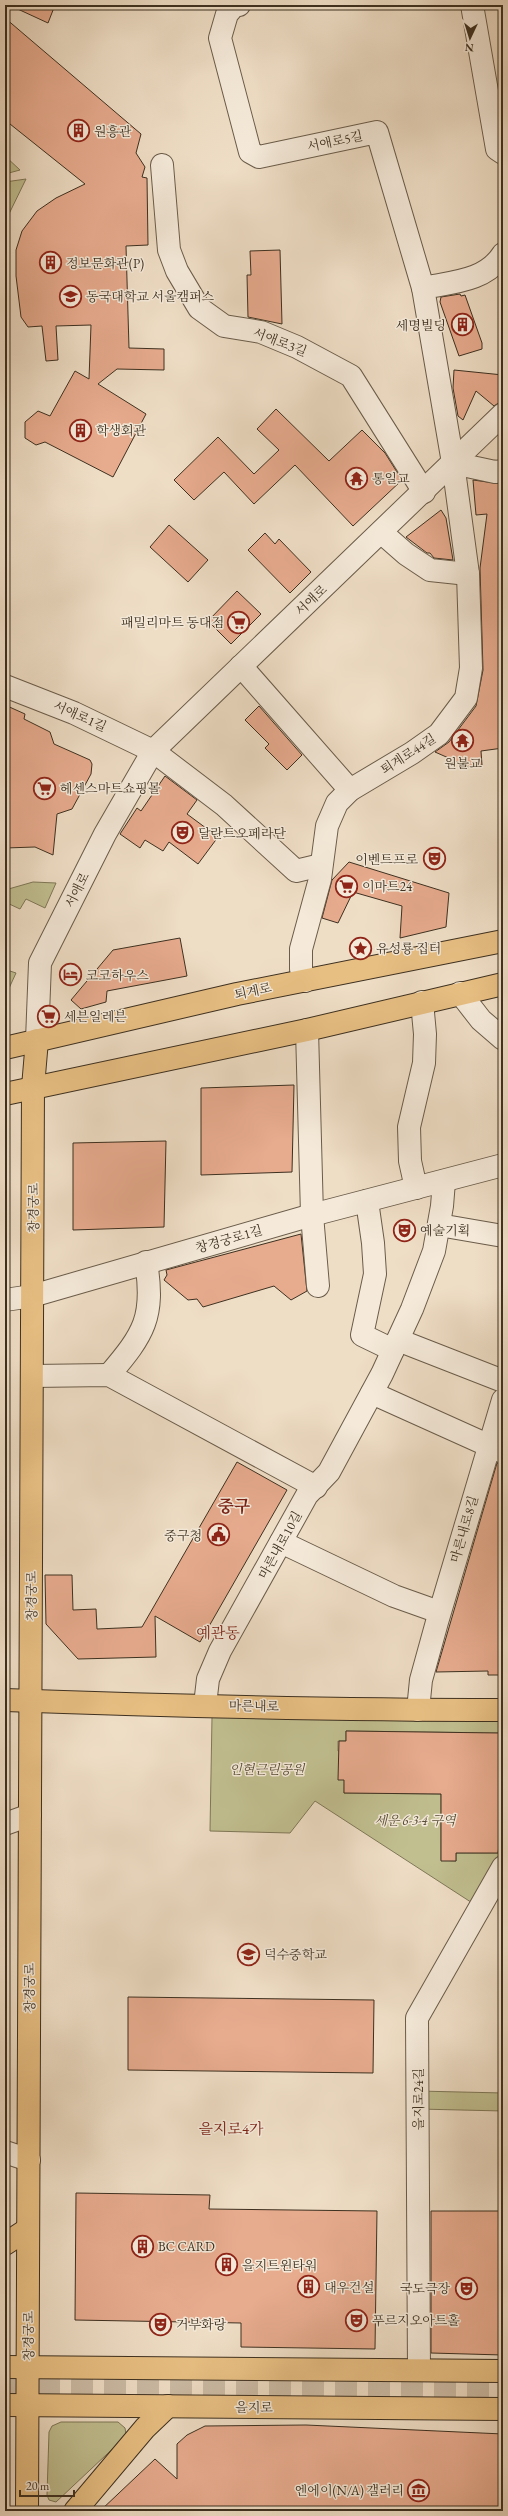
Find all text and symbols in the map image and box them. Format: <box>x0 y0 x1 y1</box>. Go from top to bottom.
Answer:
north arrow <box>450 18 490 58</box>
text: N <box>464 41 474 55</box>
building icon: 원흥관 <box>65 118 91 144</box>
place label: 원흥관 <box>94 123 132 140</box>
street label: 서애로5길 <box>306 127 364 155</box>
building icon: 정보문화관(P) <box>37 250 63 276</box>
place label: 정보문화관(P) <box>66 255 144 272</box>
school or university icon: 동국대학교 서울캠퍼스 <box>58 283 84 309</box>
place label: 동국대학교 서울캠퍼스 <box>86 288 215 305</box>
building icon: 세명빌딩 <box>449 312 475 338</box>
place label: 세명빌딩 <box>396 317 446 334</box>
street label: 서애로3길 <box>251 324 309 360</box>
building icon: 학생회관 <box>68 417 94 443</box>
place label: 학생회관 <box>96 422 147 439</box>
temple icon: 통일교 <box>344 465 370 491</box>
place label: 통일교 <box>372 470 410 487</box>
street label: 서애로 <box>291 581 331 619</box>
supermarket icon: 패밀리마트 동대점 <box>226 609 252 635</box>
place label: 패밀리마트 동대점 <box>121 614 224 631</box>
street label: 서애로1길 <box>51 697 109 735</box>
temple icon: 원불교 <box>450 728 476 754</box>
street label: 퇴계로44길 <box>377 730 439 778</box>
place label: 원불교 <box>444 755 482 772</box>
supermarket icon: 헤센스마트쇼핑몰 <box>31 775 57 801</box>
place label: 헤센스마트쇼핑몰 <box>60 780 161 797</box>
theatre icon: 달란트오페라단 <box>169 820 195 846</box>
place label: 달란트오페라단 <box>198 825 286 842</box>
theatre icon: 이벤트프로 <box>421 846 447 872</box>
place label: 이벤트프로 <box>355 851 418 868</box>
street label: 서애로 <box>61 869 93 911</box>
supermarket icon: 이마트24 <box>334 873 360 899</box>
place label: 이마트24 <box>362 878 413 895</box>
place icon: 유성룡 집터 <box>348 935 374 961</box>
place label: 유성룡 집터 <box>376 940 441 957</box>
hotel icon: 코코하우스 <box>58 962 84 988</box>
place label: 코코하우스 <box>86 967 149 984</box>
street label: 퇴계로 <box>233 979 274 1003</box>
supermarket icon: 세븐일레븐 <box>35 1003 61 1029</box>
place label: 세븐일레븐 <box>64 1008 127 1025</box>
street label: 창경궁로 <box>25 1182 42 1233</box>
theatre icon: 예술기획 <box>391 1217 417 1243</box>
street label: 창경궁로1길 <box>193 1221 265 1257</box>
place label: 예술기획 <box>420 1222 470 1239</box>
street label: 마른내로8길 <box>446 1493 482 1565</box>
district label: 중구 <box>218 1495 250 1517</box>
street label: 마른내로10길 <box>254 1508 306 1582</box>
public building icon: 중구청 <box>205 1522 231 1548</box>
place label: 중구청 <box>164 1527 202 1544</box>
street label: 창경궁로 <box>23 1570 40 1621</box>
district label: 예관동 <box>196 1623 240 1642</box>
street label: 마른내로 <box>229 1697 280 1715</box>
park label: 인현근린공원 <box>229 1761 306 1778</box>
park label: 세운 6-3-4 구역 <box>374 1812 457 1829</box>
school or university icon: 덕수중학교 <box>236 1941 262 1967</box>
place label: 덕수중학교 <box>264 1946 327 1963</box>
street label: 창경궁로 <box>21 1962 38 2013</box>
street label: 을지로24길 <box>410 2068 427 2130</box>
district label: 을지로4가 <box>198 2119 264 2138</box>
building icon: BC CARD <box>129 2233 155 2259</box>
place label: BC CARD <box>158 2238 215 2255</box>
building icon: 을지트윈타워 <box>213 2252 239 2278</box>
place label: 을지트윈타워 <box>242 2257 317 2274</box>
building icon: 대우건설 <box>296 2274 322 2300</box>
theatre icon: 국도극장 <box>453 2275 479 2301</box>
place label: 대우건설 <box>324 2279 374 2296</box>
place label: 국도극장 <box>400 2280 450 2297</box>
theatre icon: 푸르지오아트홀 <box>343 2307 369 2333</box>
street label: 창경궁로 <box>20 2310 37 2361</box>
theatre icon: 거부화랑 <box>148 2311 174 2337</box>
place label: 푸르지오아트홀 <box>372 2312 460 2329</box>
place label: 거부화랑 <box>176 2316 227 2333</box>
street label: 을지로 <box>235 2399 273 2416</box>
scale bar <box>20 2472 74 2498</box>
museum icon: 엔에이(N/A) 갤러리 <box>406 2477 432 2503</box>
text: 20 m <box>26 2478 50 2494</box>
place label: 엔에이(N/A) 갤러리 <box>295 2482 404 2499</box>

